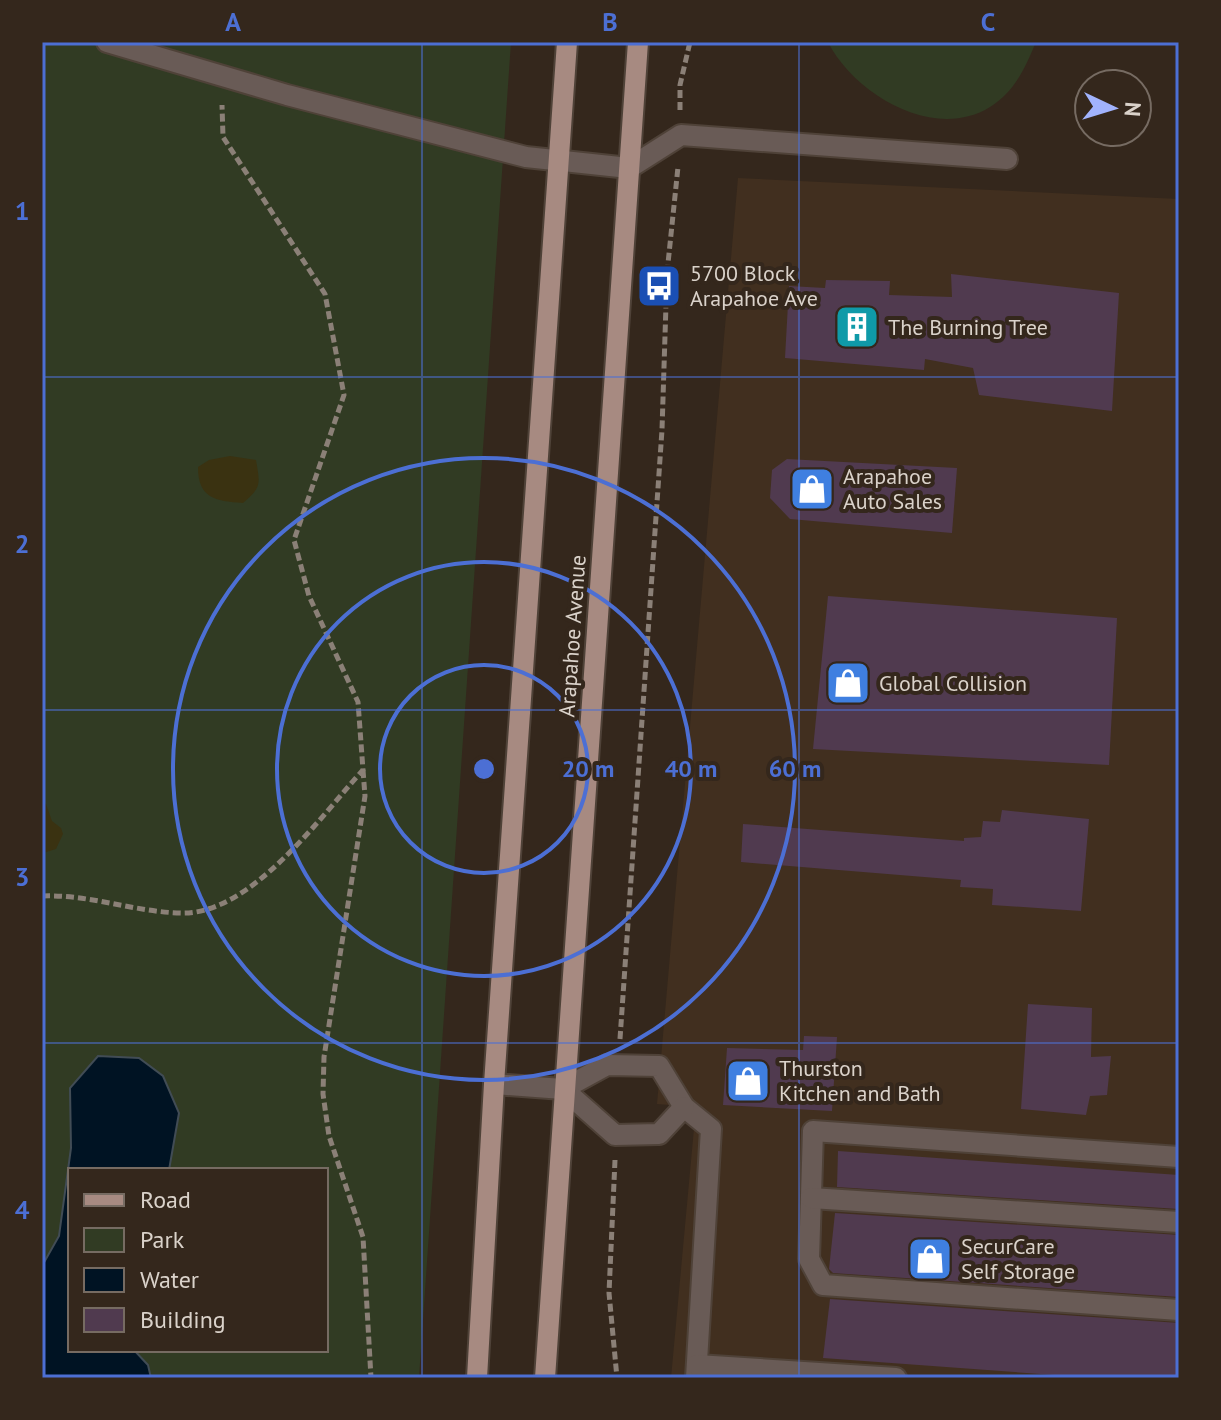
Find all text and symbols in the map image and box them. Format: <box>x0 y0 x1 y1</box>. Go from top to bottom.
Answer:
text: A <box>225 5 241 38</box>
text: B <box>602 5 618 38</box>
text: C <box>981 5 995 38</box>
north arrow <box>1073 68 1153 148</box>
text: N <box>1118 101 1147 118</box>
text: 1 <box>15 194 29 227</box>
place label: 5700 Block Arapahoe Ave <box>690 259 818 312</box>
bus stop icon: 5700 Block Arapahoe Ave <box>635 262 683 310</box>
building icon: The Burning Tree <box>833 303 881 351</box>
place label: The Burning Tree <box>888 313 1048 341</box>
place label: Arapahoe Auto Sales <box>843 462 942 515</box>
shop icon: Arapahoe Auto Sales <box>788 465 836 513</box>
text: 2 <box>15 527 29 560</box>
street label: Arapahoe Avenue <box>552 554 592 718</box>
shop icon: Global Collision <box>824 659 872 707</box>
place label: Global Collision <box>879 669 1027 697</box>
text: 20 m <box>562 753 614 784</box>
text: 40 m <box>665 753 717 784</box>
text: 60 m <box>769 753 821 784</box>
centre of rings <box>470 755 498 783</box>
text: 3 <box>15 860 29 893</box>
place label: Thurston Kitchen and Bath <box>779 1054 940 1107</box>
shop icon: Thurston Kitchen and Bath <box>724 1057 772 1105</box>
legend <box>68 1168 328 1352</box>
text: Road <box>140 1184 191 1215</box>
text: 4 <box>15 1193 30 1226</box>
text: Park <box>140 1224 185 1255</box>
place label: SecurCare Self Storage <box>961 1232 1075 1285</box>
shop icon: SecurCare Self Storage <box>906 1235 954 1283</box>
text: Water <box>140 1264 199 1295</box>
text: Building <box>140 1304 226 1335</box>

